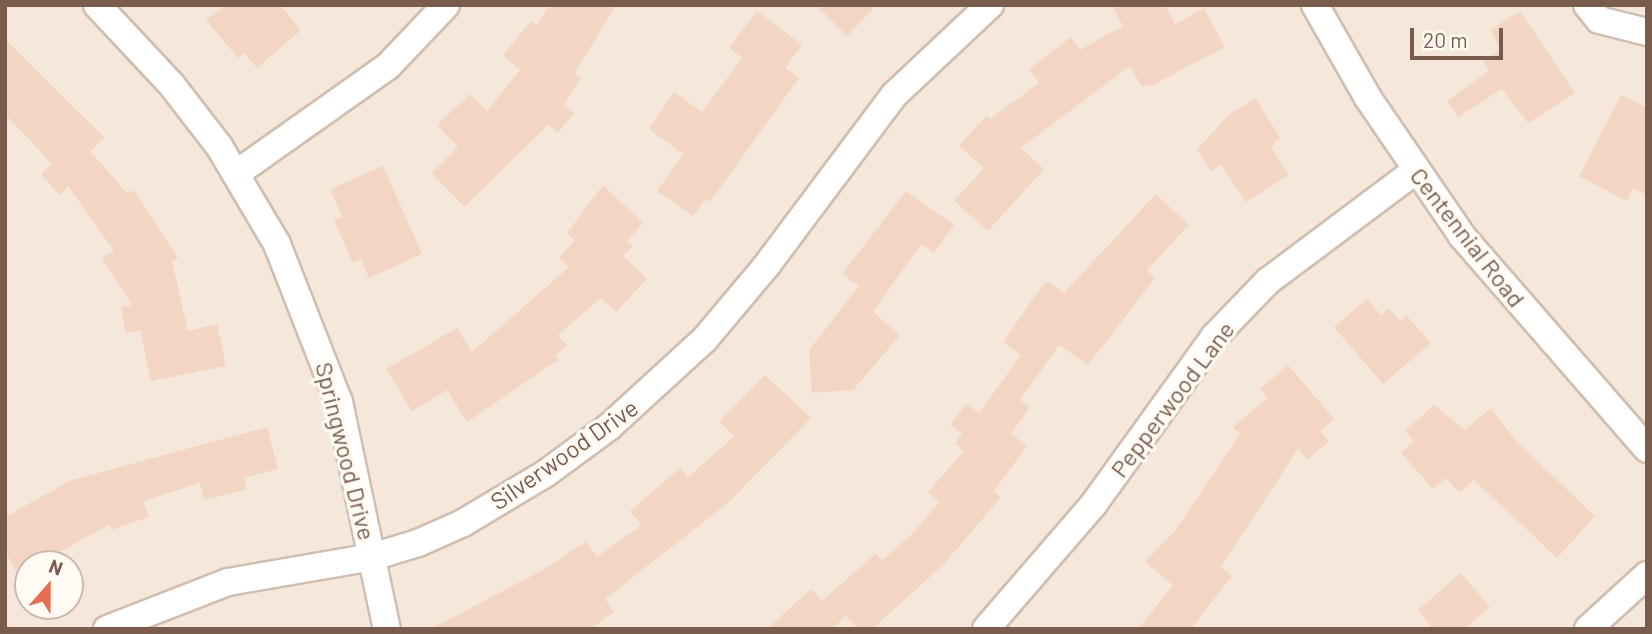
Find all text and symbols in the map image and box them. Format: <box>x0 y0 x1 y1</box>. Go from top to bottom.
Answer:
scale bar <box>1414 14 1507 58</box>
text: 20 m <box>1423 27 1468 52</box>
street label: Centennial Road <box>1405 162 1531 312</box>
street label: Pepperwood Lane <box>1104 315 1240 483</box>
street label: Springwood Drive <box>310 359 382 543</box>
street label: Silverwood Drive <box>485 393 643 515</box>
north arrow <box>14 550 84 620</box>
text: N <box>46 554 66 580</box>

